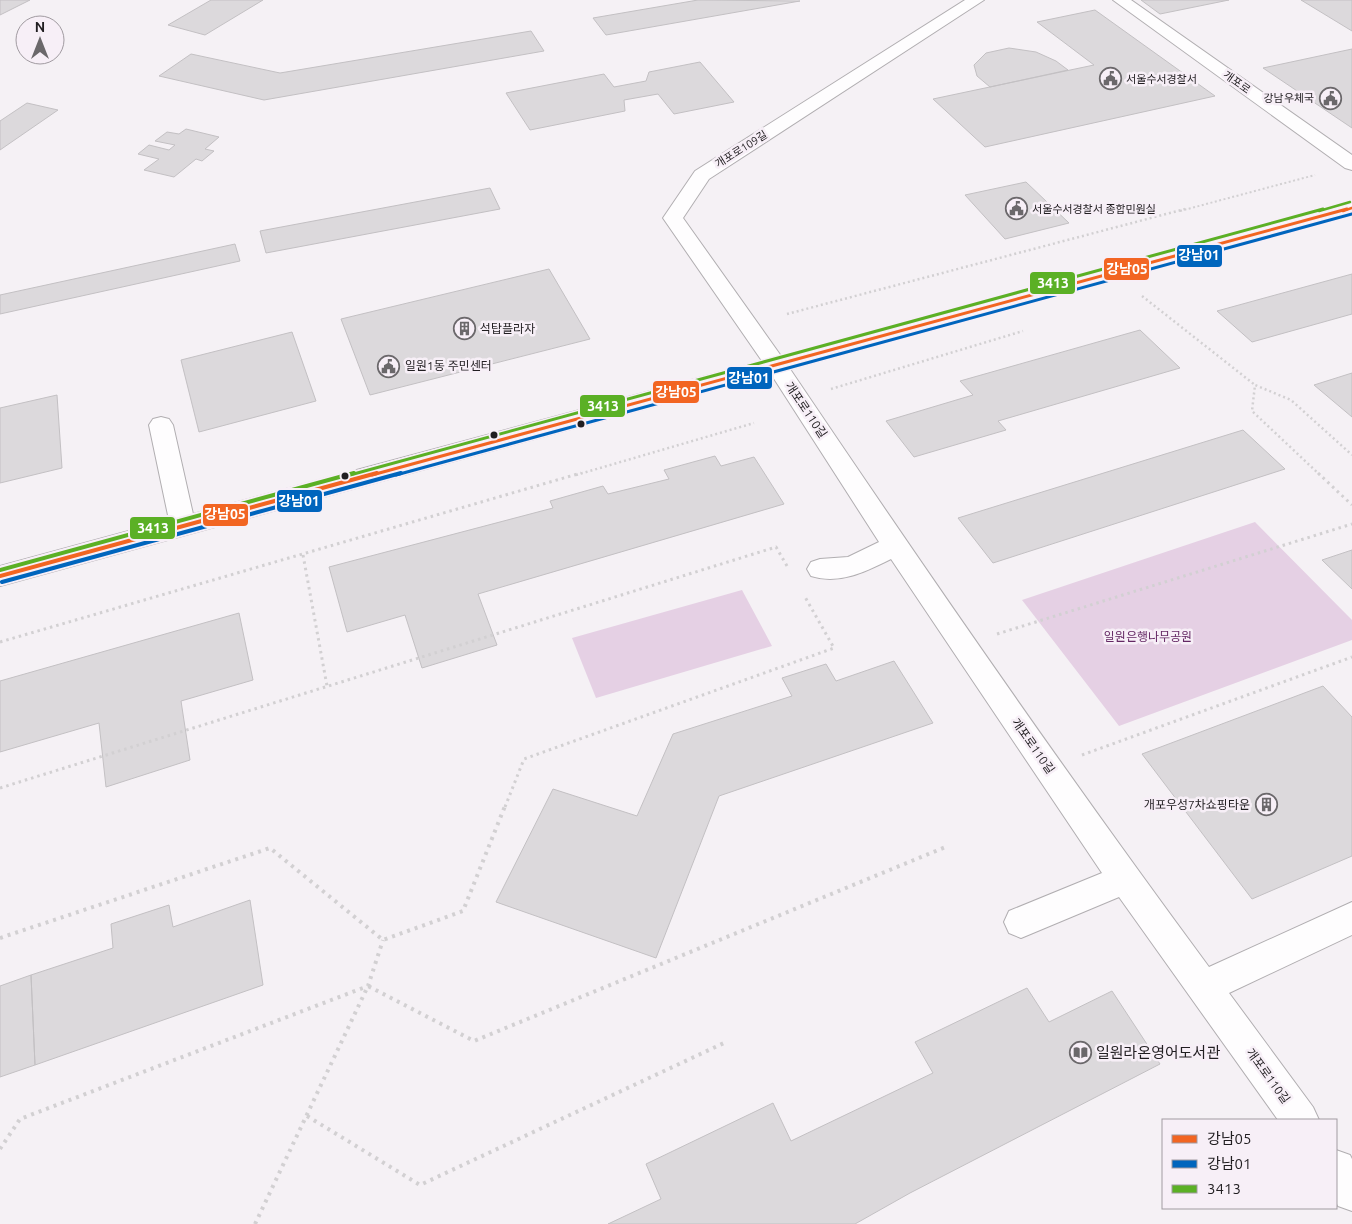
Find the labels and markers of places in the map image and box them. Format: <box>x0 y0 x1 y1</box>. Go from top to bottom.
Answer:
public building icon: 서울수서경찰서 <box>1098 67 1122 91</box>
place label: 서울수서경찰서 <box>1126 73 1197 85</box>
public building icon: 강남우체국 <box>1318 86 1342 110</box>
place label: 강남우체국 <box>1263 92 1314 104</box>
public building icon: 서울수서경찰서 종합민원실 <box>1004 197 1028 221</box>
place label: 서울수서경찰서 종합민원실 <box>1032 203 1156 215</box>
building icon: 석탑플라자 <box>452 317 476 341</box>
place label: 석탑플라자 <box>480 322 535 335</box>
public building icon: 일원1동 주민센터 <box>377 354 401 378</box>
place label: 일원1동 주민센터 <box>405 359 492 372</box>
unlabelled marker <box>576 419 586 429</box>
unlabelled marker <box>489 430 499 440</box>
unlabelled marker <box>340 471 350 481</box>
building icon: 개포우성7차쇼핑타운 <box>1254 793 1278 817</box>
place label: 개포우성7차쇼핑타운 <box>1144 798 1250 811</box>
library icon: 일원라온영어도서관 <box>1068 1041 1092 1065</box>
place label: 일원라온영어도서관 <box>1096 1044 1220 1061</box>

